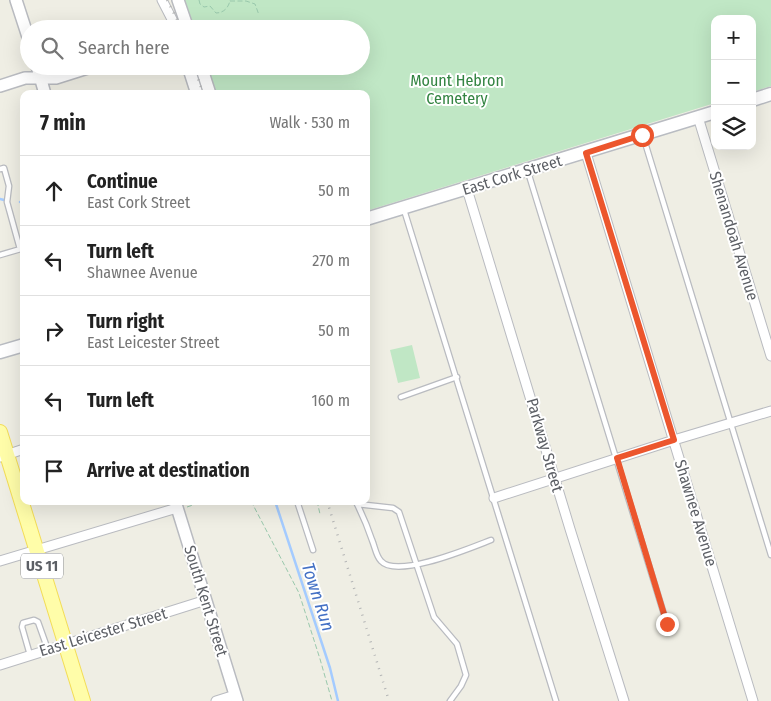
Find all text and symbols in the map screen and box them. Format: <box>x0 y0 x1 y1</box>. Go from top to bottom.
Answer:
map controls <box>711 15 756 150</box>
button: + <box>711 15 756 60</box>
search box <box>20 20 370 75</box>
icon: search <box>38 34 66 62</box>
text: Search here <box>78 36 170 59</box>
button: − <box>711 60 756 105</box>
park label: Mount Hebron Cemetery <box>410 71 504 108</box>
button: layers <box>711 105 756 150</box>
text: 7 min <box>40 110 86 136</box>
text: Walk · 530 m <box>269 113 350 132</box>
route start <box>631 124 654 147</box>
street label: East Cork Street <box>460 151 565 199</box>
street label: Shenandoah Avenue <box>705 169 763 303</box>
text: Continue <box>87 170 158 193</box>
icon: ahead <box>40 177 68 205</box>
text: 50 m <box>318 181 350 200</box>
text: East Cork Street <box>87 193 190 212</box>
text: Turn left <box>87 240 154 263</box>
icon: left <box>40 247 68 275</box>
text: 270 m <box>312 251 350 270</box>
text: Shawnee Avenue <box>87 263 198 282</box>
text: Turn right <box>87 310 164 333</box>
icon: right <box>40 317 68 345</box>
text: 50 m <box>318 321 350 340</box>
text: East Leicester Street <box>87 333 219 352</box>
icon: left <box>40 387 68 415</box>
text: Turn left <box>87 389 154 412</box>
text: 160 m <box>311 391 350 410</box>
street label: Parkway Street <box>523 396 568 495</box>
icon: arrive <box>40 457 68 485</box>
street label: Shawnee Avenue <box>671 457 721 569</box>
text: Arrive at destination <box>87 459 250 482</box>
street label: South Kent Street <box>180 543 232 660</box>
road number: US 11 <box>21 554 63 578</box>
water label: Town Run <box>297 560 339 634</box>
street label: East Leicester Street <box>37 603 170 660</box>
route end <box>656 613 679 636</box>

